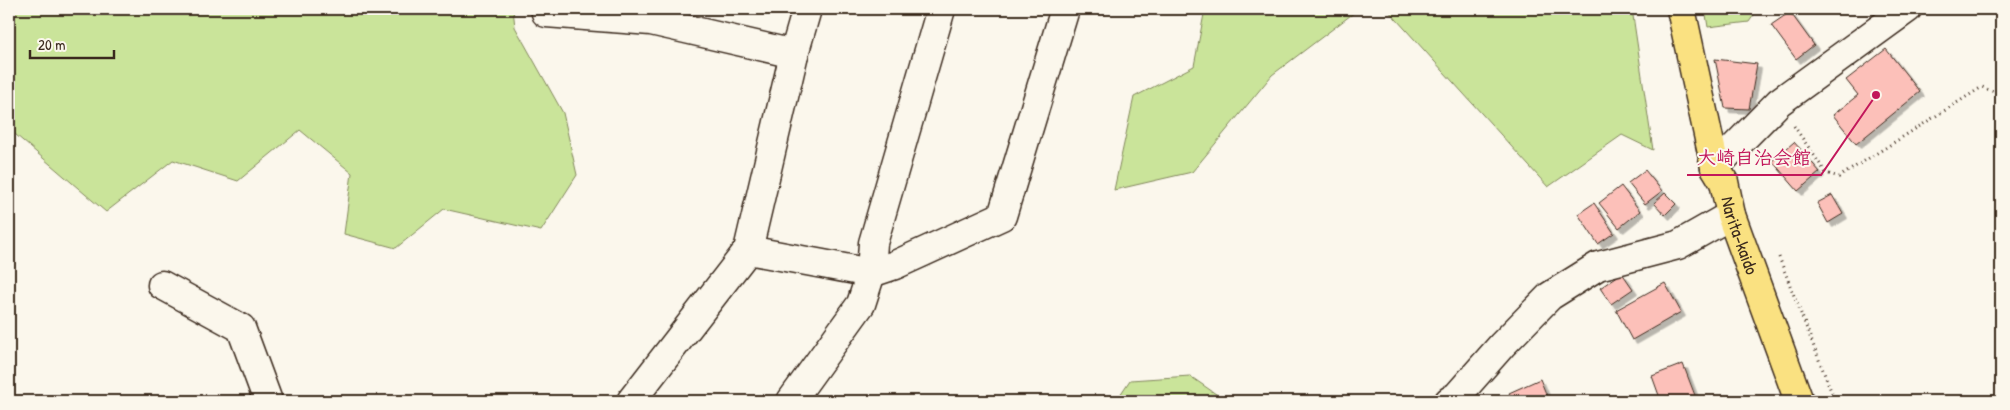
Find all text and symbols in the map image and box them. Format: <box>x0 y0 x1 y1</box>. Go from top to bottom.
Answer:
scale bar <box>30 28 114 60</box>
text: 20 m <box>38 34 65 55</box>
callout: 大崎自治会館 <box>1687 141 1821 175</box>
text: 大崎自治会館 <box>1697 144 1811 170</box>
street label: Narita-kaido <box>1715 194 1765 278</box>

